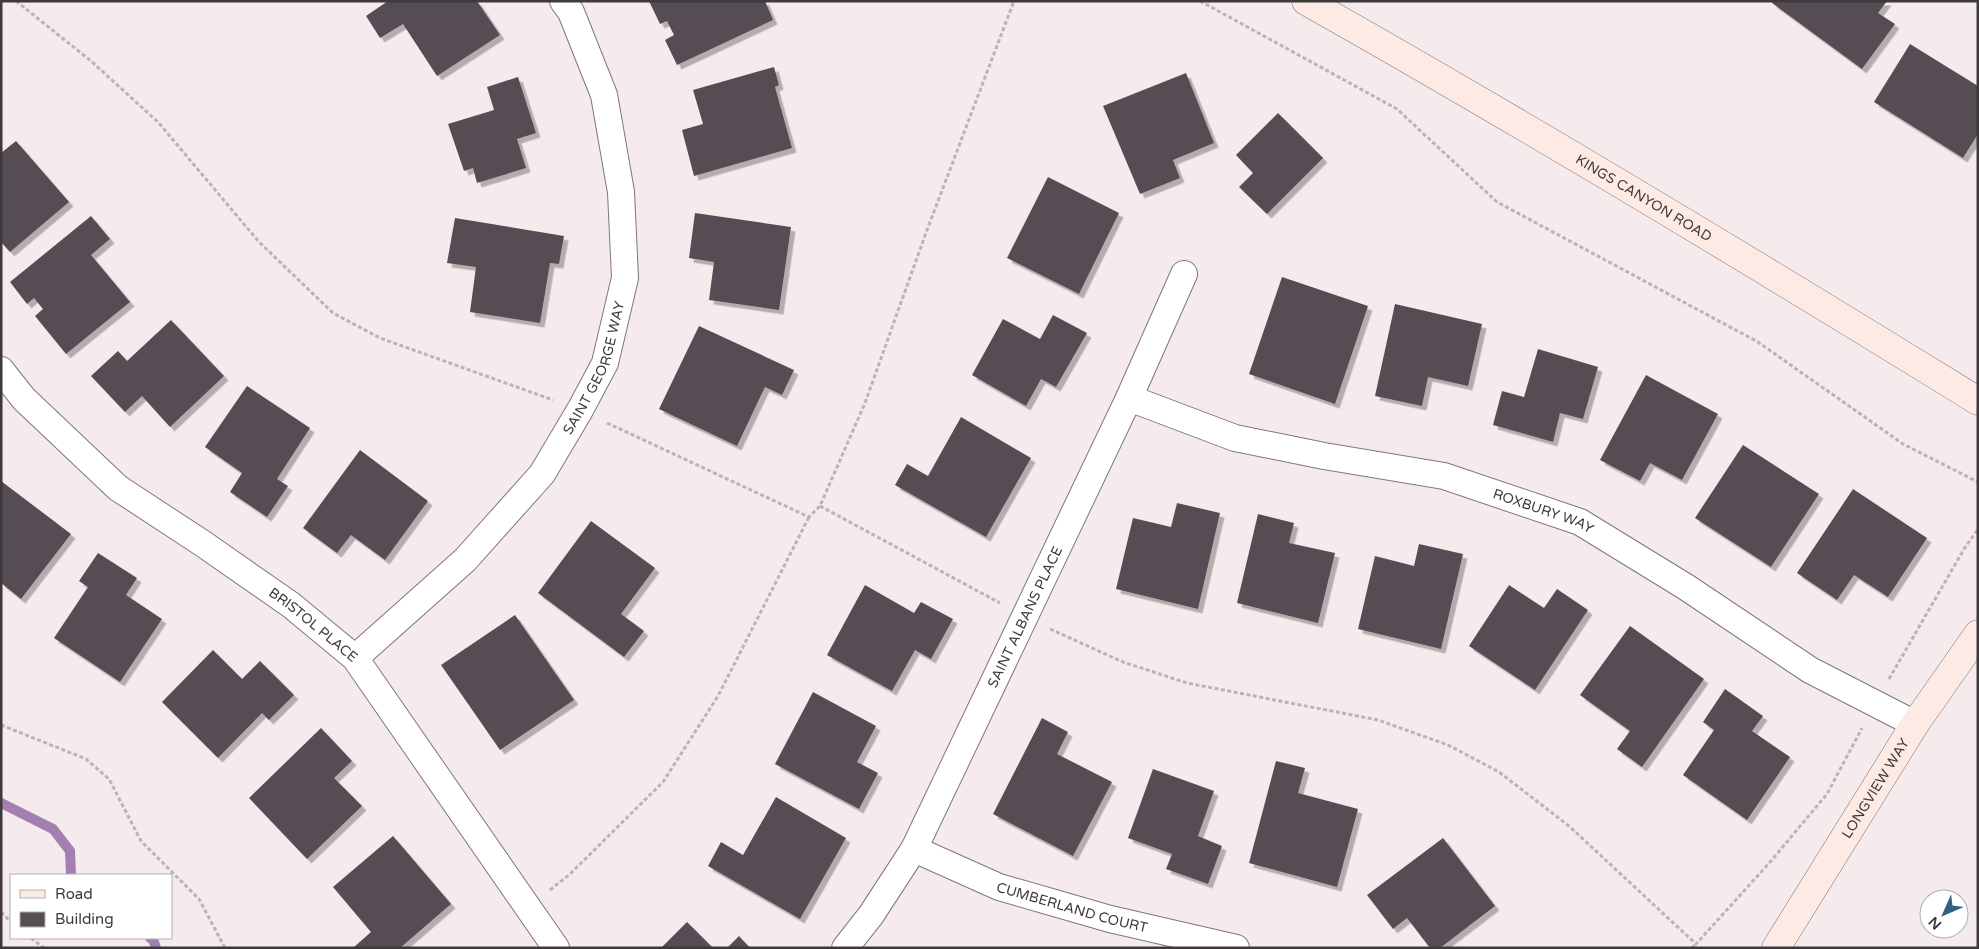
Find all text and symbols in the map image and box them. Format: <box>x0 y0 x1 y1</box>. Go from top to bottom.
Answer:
street label: KINGS CANYON ROAD <box>1572 151 1715 245</box>
street label: SAINT GEORGE WAY <box>559 300 628 438</box>
street label: ROXBURY WAY <box>1491 485 1597 537</box>
street label: SAINT ALBANS PLACE <box>984 543 1066 691</box>
street label: BRISTOL PLACE <box>265 584 361 666</box>
street label: LONGVIEW WAY <box>1838 735 1913 842</box>
legend <box>10 874 172 939</box>
street label: CUMBERLAND COURT <box>994 879 1150 936</box>
text: Road <box>55 885 93 903</box>
north arrow <box>1919 889 1969 939</box>
text: Building <box>55 910 114 928</box>
text: N <box>1925 913 1945 933</box>

